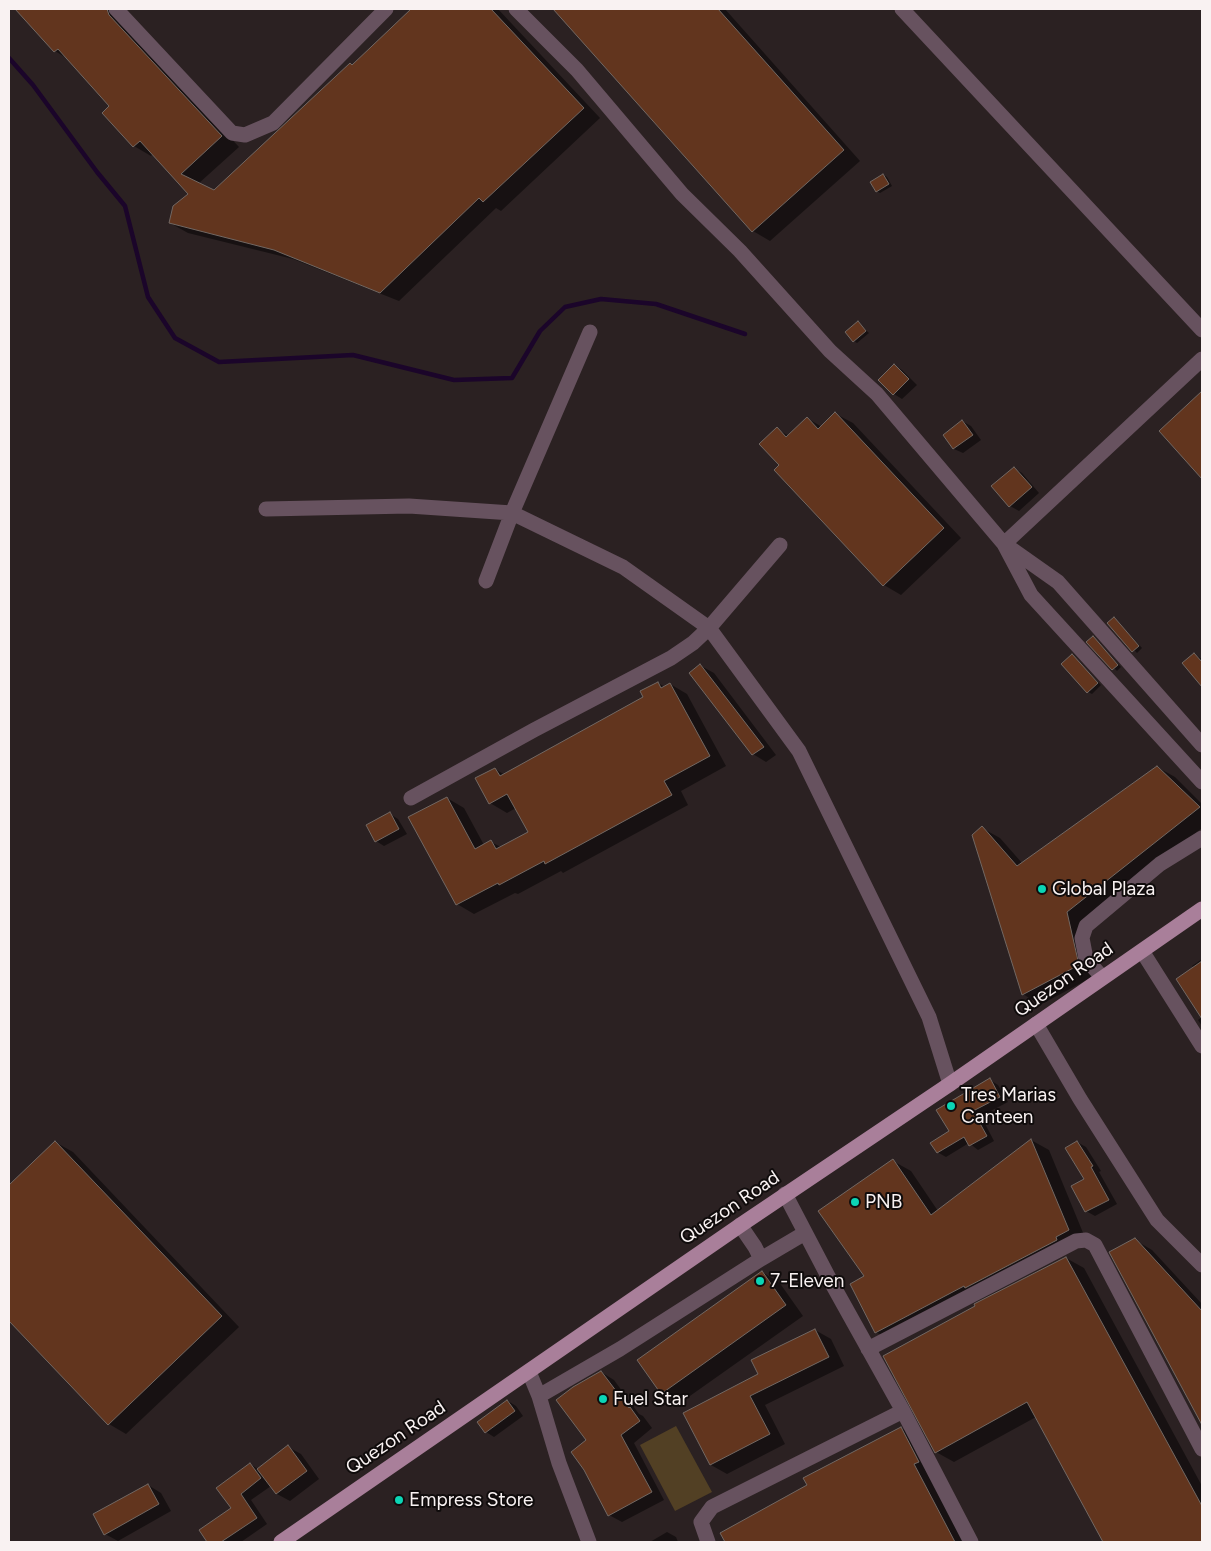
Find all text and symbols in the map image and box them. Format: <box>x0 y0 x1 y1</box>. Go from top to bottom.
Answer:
place label: Global Plaza <box>1052 878 1155 900</box>
marker: Global Plaza <box>1036 883 1048 895</box>
street label: Quezon Road <box>1010 938 1118 1022</box>
place label: Tres Marias Canteen <box>961 1084 1056 1128</box>
marker: Tres Marias Canteen <box>945 1100 957 1112</box>
street label: Quezon Road <box>676 1166 784 1250</box>
place label: PNB <box>865 1191 902 1213</box>
marker: PNB <box>849 1196 861 1208</box>
place label: 7-Eleven <box>770 1270 844 1292</box>
marker: 7-Eleven <box>754 1275 766 1287</box>
place label: Fuel Star <box>613 1388 688 1410</box>
marker: Fuel Star <box>597 1393 609 1405</box>
street label: Quezon Road <box>342 1396 450 1480</box>
place label: Empress Store <box>409 1489 533 1511</box>
marker: Empress Store <box>393 1494 405 1506</box>

